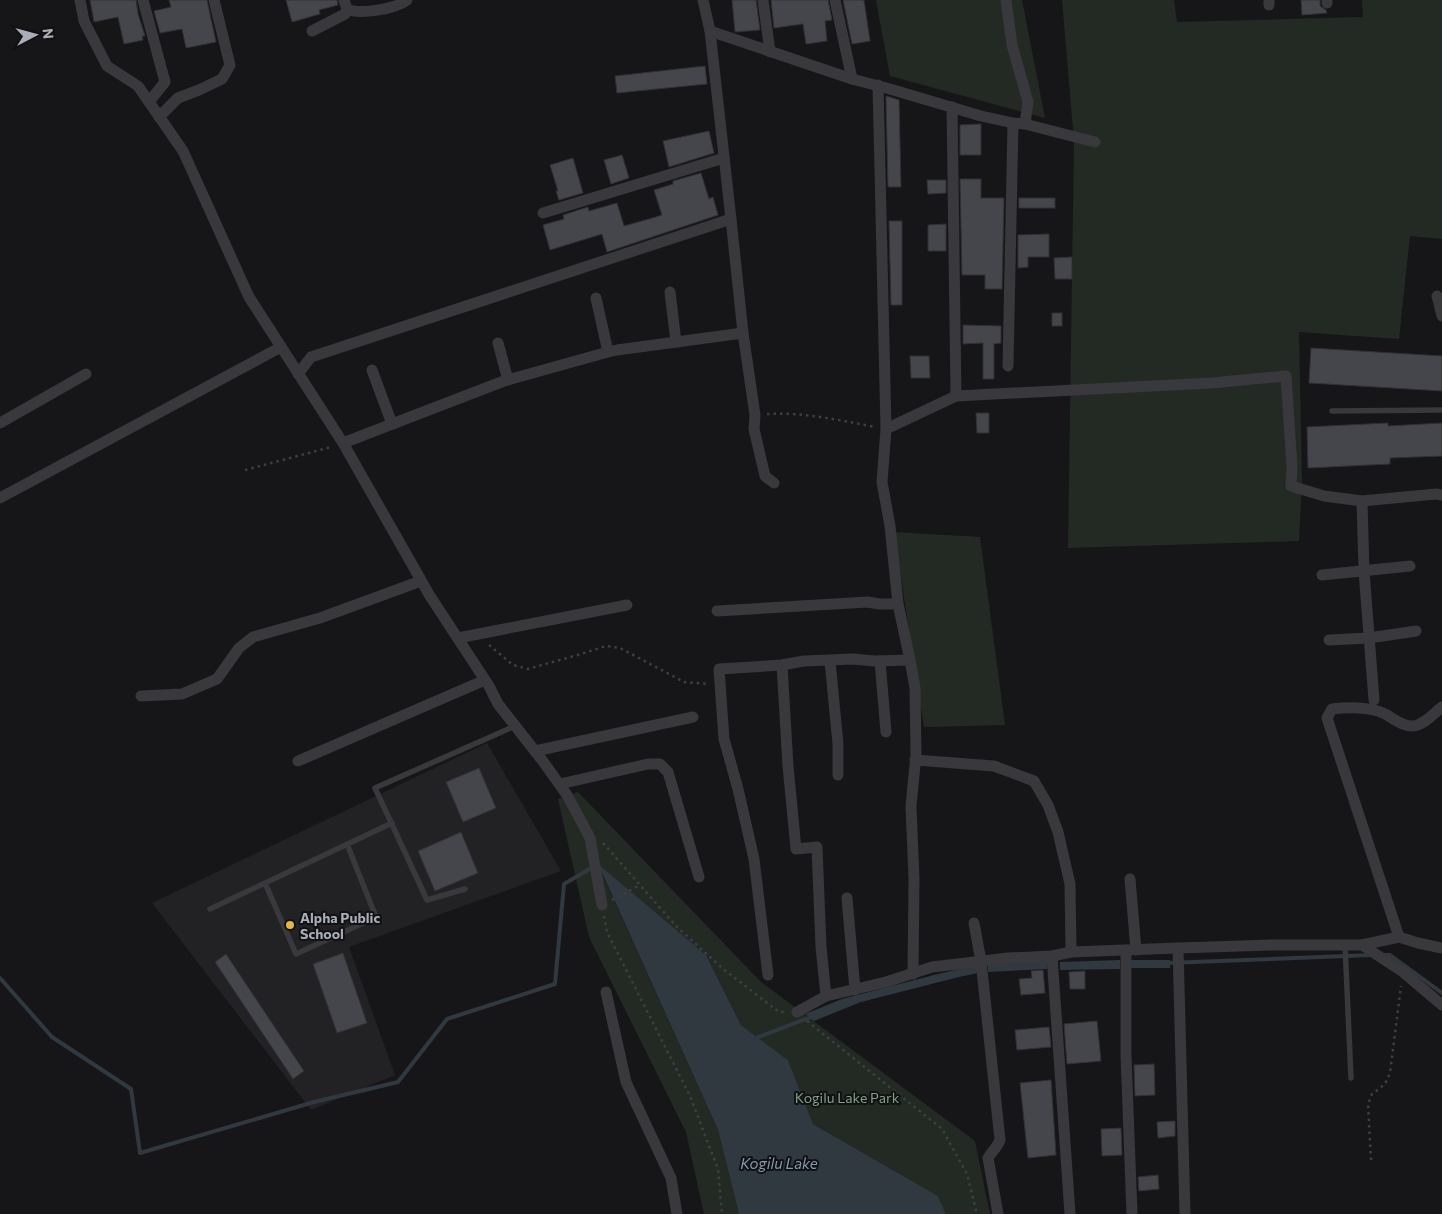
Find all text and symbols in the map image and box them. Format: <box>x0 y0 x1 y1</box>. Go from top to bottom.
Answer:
north arrow <box>10 10 60 60</box>
text: N <box>39 27 57 40</box>
place label: Alpha Public School <box>300 909 380 942</box>
marker: Alpha Public School <box>284 919 296 931</box>
park label: Kogilu Lake Park <box>795 1089 900 1106</box>
water label: Kogilu Lake <box>740 1154 818 1172</box>

